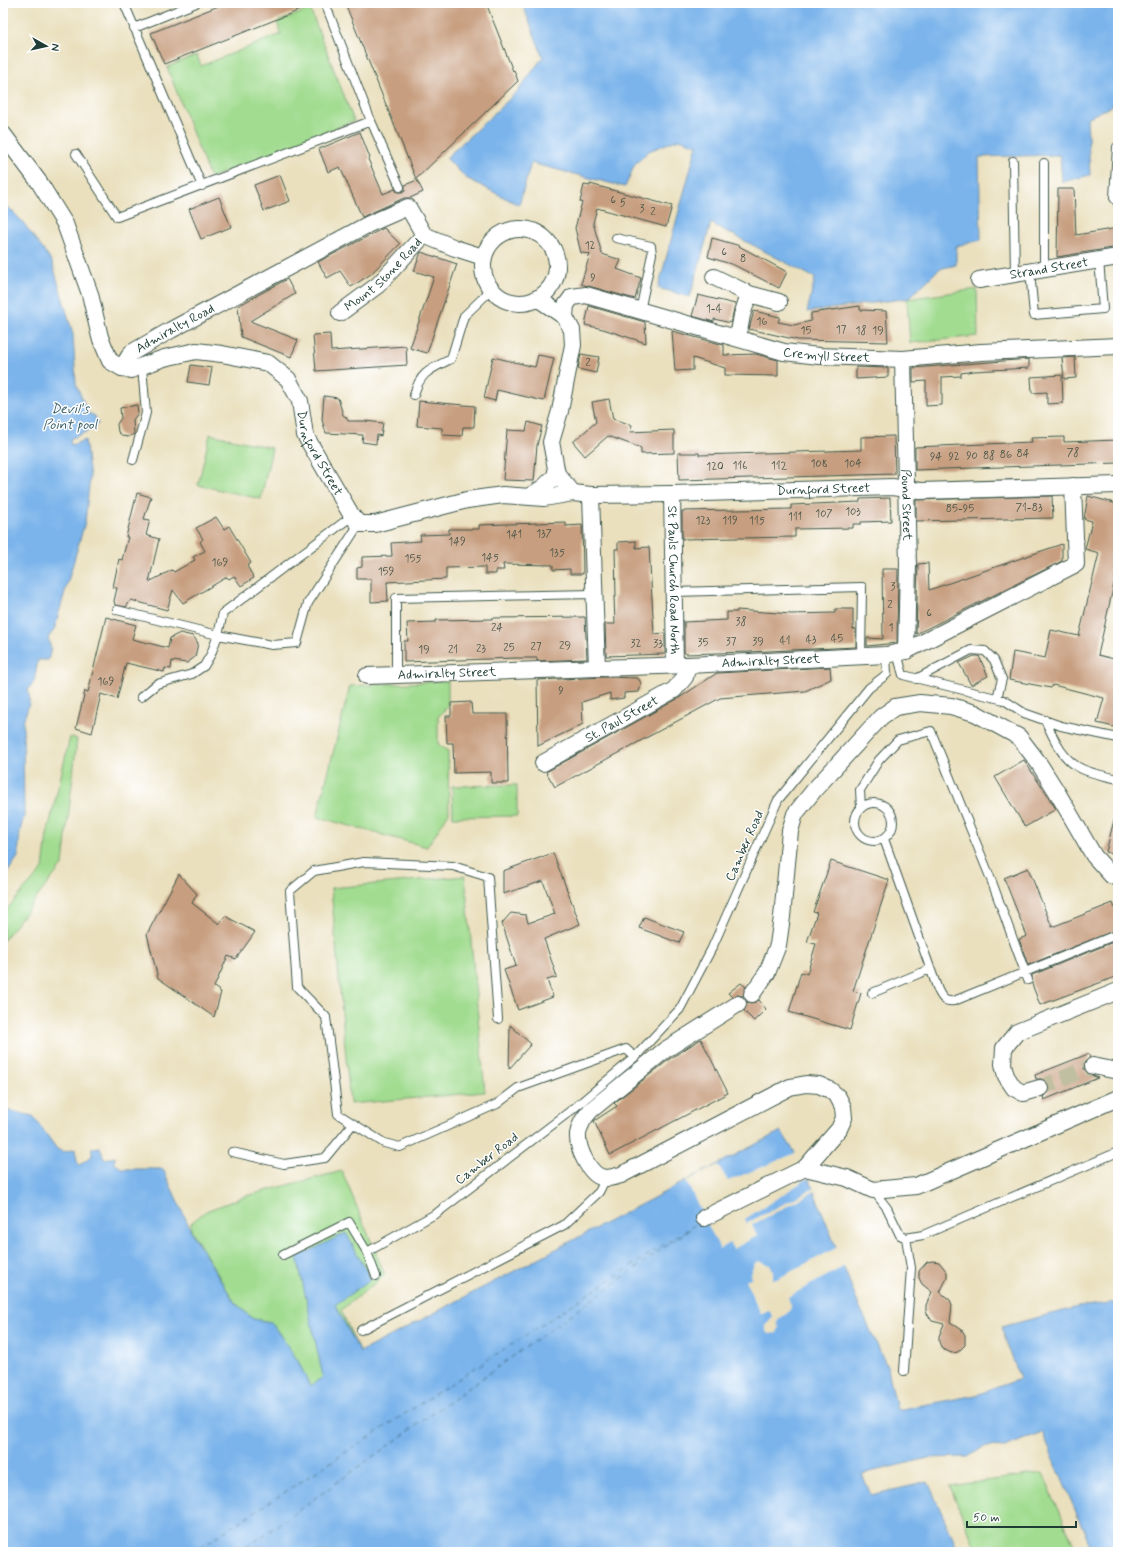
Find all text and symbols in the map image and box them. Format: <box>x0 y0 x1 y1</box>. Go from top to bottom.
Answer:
north arrow <box>26 26 66 66</box>
text: N <box>47 43 62 52</box>
house number: 6 <box>610 193 616 207</box>
house number: 5 <box>620 196 627 210</box>
house number: 3 <box>640 202 645 216</box>
house number: 2 <box>650 205 656 219</box>
street label: Mount Stone Road <box>341 234 426 315</box>
house number: 12 <box>585 239 596 253</box>
house number: 6 <box>721 245 727 259</box>
house number: 8 <box>740 252 746 266</box>
street label: Strand Street <box>1008 254 1090 283</box>
house number: 9 <box>590 271 596 285</box>
street label: Admiralty Road <box>133 300 217 357</box>
house number: 1-4 <box>706 302 723 316</box>
house number: 16 <box>757 315 768 329</box>
house number: 17 <box>836 323 847 337</box>
house number: 15 <box>801 324 812 338</box>
house number: 18 <box>856 324 866 338</box>
house number: 19 <box>872 324 884 338</box>
street label: Cremyll Street <box>782 343 871 366</box>
house number: 2 <box>585 356 591 370</box>
water label: Devil's Point pool <box>43 400 99 434</box>
street label: Durnford Street <box>293 409 347 499</box>
house number: 78 <box>1067 446 1079 460</box>
house number: 84 <box>1017 447 1030 461</box>
house number: 86 <box>1000 448 1012 462</box>
house number: 90 <box>966 449 978 463</box>
house number: 88 <box>983 449 995 463</box>
house number: 94 <box>930 450 942 464</box>
house number: 92 <box>948 450 960 464</box>
house number: 108 <box>810 457 828 471</box>
house number: 104 <box>844 457 862 471</box>
house number: 116 <box>733 459 747 473</box>
house number: 112 <box>771 459 788 473</box>
house number: 120 <box>706 460 724 474</box>
street label: Pound Street <box>897 469 916 541</box>
street label: Durnford Street <box>777 479 871 500</box>
house number: 71-83 <box>1015 501 1043 515</box>
house number: 85-95 <box>946 502 974 516</box>
house number: 103 <box>845 505 861 519</box>
street label: St Pauls Church Road North <box>664 506 683 654</box>
house number: 107 <box>815 507 833 521</box>
house number: 111 <box>788 510 802 524</box>
house number: 123 <box>695 514 711 528</box>
house number: 119 <box>722 514 738 528</box>
house number: 115 <box>749 514 765 528</box>
house number: 137 <box>536 527 552 541</box>
house number: 141 <box>506 528 522 542</box>
house number: 149 <box>448 535 466 549</box>
house number: 135 <box>549 546 565 560</box>
house number: 145 <box>481 551 499 565</box>
house number: 155 <box>405 552 421 566</box>
house number: 169 <box>212 556 229 570</box>
house number: 159 <box>378 565 394 579</box>
house number: 3 <box>891 580 896 594</box>
house number: 2 <box>887 598 893 612</box>
house number: 6 <box>926 606 932 620</box>
house number: 38 <box>736 615 747 629</box>
house number: 24 <box>491 621 503 635</box>
house number: 1 <box>889 621 894 635</box>
house number: 45 <box>831 632 843 646</box>
house number: 43 <box>805 633 817 647</box>
house number: 41 <box>779 634 791 648</box>
house number: 37 <box>726 635 737 649</box>
house number: 39 <box>752 635 764 649</box>
house number: 35 <box>698 636 709 650</box>
house number: 32 <box>631 637 642 651</box>
house number: 33 <box>653 637 663 651</box>
house number: 29 <box>559 639 571 653</box>
house number: 27 <box>531 640 542 654</box>
house number: 25 <box>503 641 515 655</box>
house number: 23 <box>476 642 486 656</box>
house number: 19 <box>418 643 430 657</box>
house number: 21 <box>448 643 458 657</box>
street label: Admiralty Street <box>721 650 821 672</box>
street label: Admiralty Street <box>397 663 497 683</box>
house number: 169 <box>98 675 115 689</box>
house number: 9 <box>558 684 564 698</box>
street label: St. Paul Street <box>582 692 661 746</box>
street label: Camber Road <box>722 808 768 884</box>
street label: Camber Road <box>452 1129 522 1189</box>
scale bar <box>967 1503 1076 1529</box>
text: 50 m <box>973 1510 1000 1526</box>

